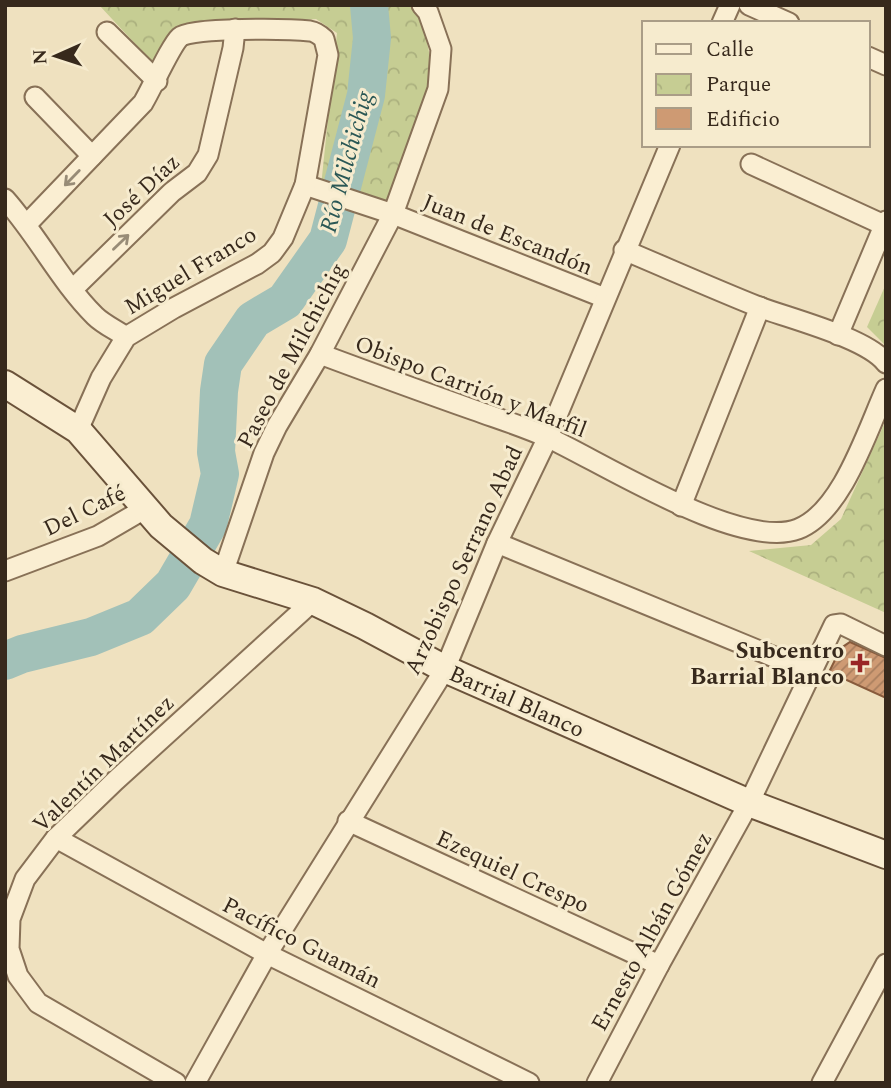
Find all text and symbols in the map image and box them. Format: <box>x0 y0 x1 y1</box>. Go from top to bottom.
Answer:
north arrow <box>21 21 91 91</box>
legend <box>642 21 870 147</box>
text: Calle <box>706 34 754 66</box>
text: N <box>26 48 55 65</box>
text: Parque <box>706 69 771 101</box>
water label: Río Milchichig <box>311 86 383 237</box>
text: Edificio <box>706 104 780 136</box>
street label: José Díaz <box>95 146 189 236</box>
one-way arrow <box>63 169 80 186</box>
street label: Juan de Escandón <box>417 185 598 286</box>
street label: Miguel Franco <box>118 218 264 325</box>
one-way arrow <box>113 233 130 250</box>
street label: Paseo de Milchichig <box>229 257 356 455</box>
street label: Obispo Carrión y Marfil <box>349 327 592 448</box>
street label: Arzobispo Serrano Abad <box>396 440 533 681</box>
street label: Del Café <box>37 476 132 546</box>
place label: Subcentro Barrial Blanco <box>690 634 844 695</box>
marker: Subcentro Barrial Blanco <box>850 653 870 673</box>
street label: Barrial Blanco <box>443 657 590 748</box>
street label: Valentín Martínez <box>25 687 183 841</box>
street label: Ezequiel Crespo <box>430 821 595 923</box>
street label: Ernesto Albán Gómez <box>583 825 722 1038</box>
street label: Pacífico Guamán <box>216 888 387 998</box>

